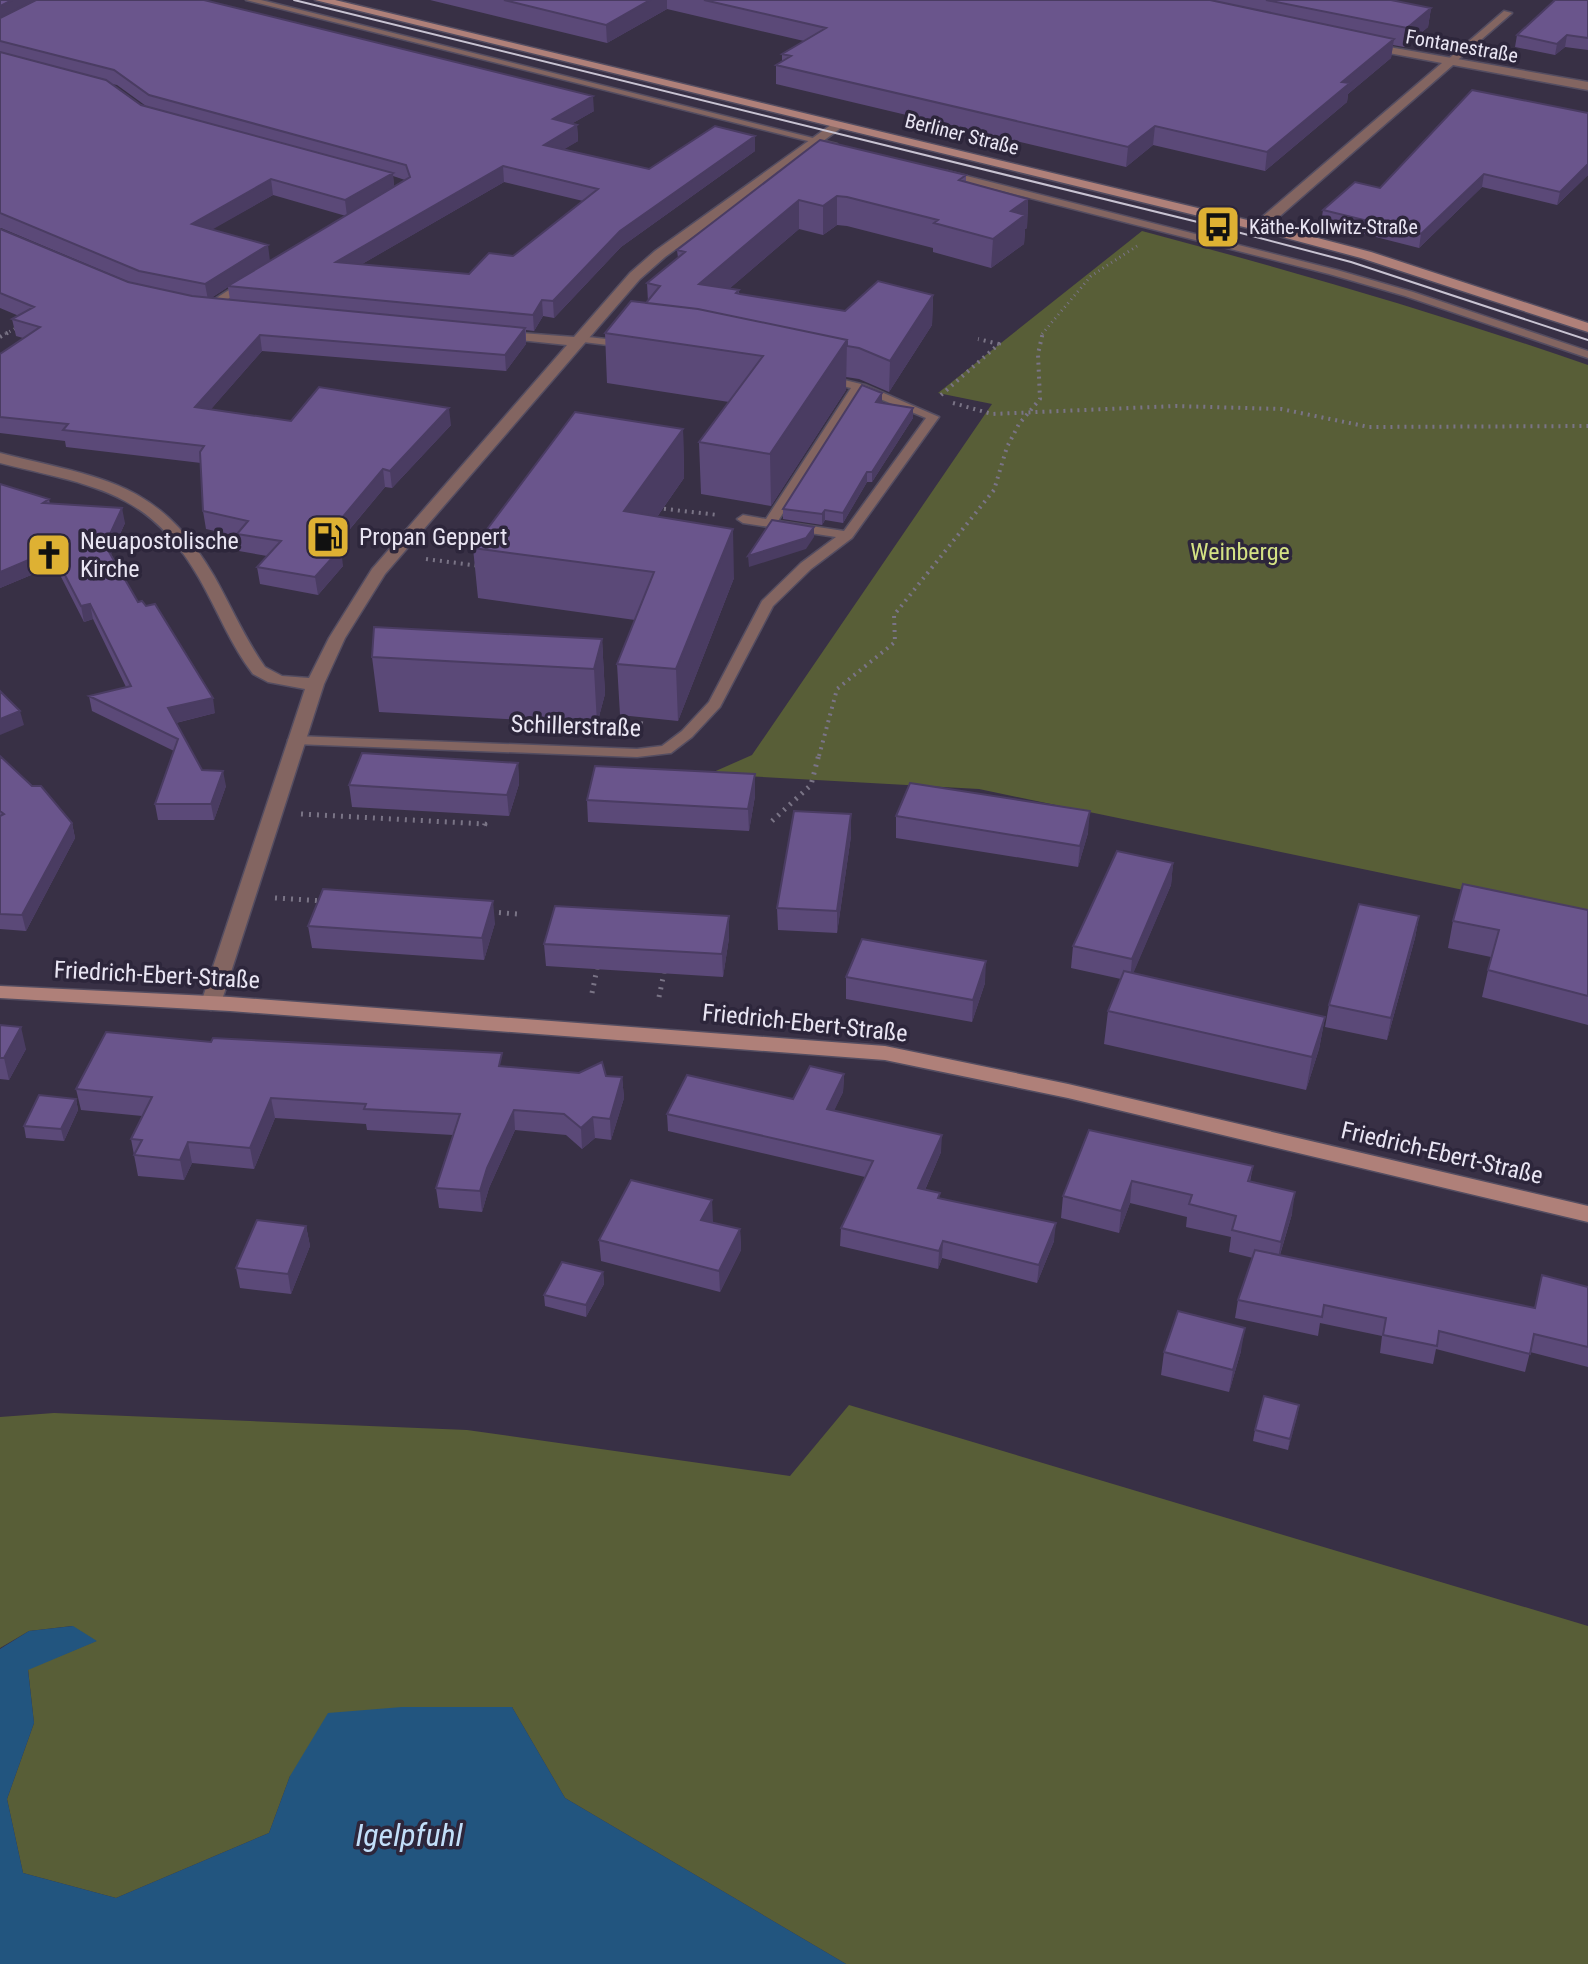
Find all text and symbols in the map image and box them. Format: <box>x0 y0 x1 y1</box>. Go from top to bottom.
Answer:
street label: Fontanestraße <box>1404 24 1520 68</box>
street label: Berliner Straße <box>902 108 1022 160</box>
bus stop icon: Käthe-Kollwitz-Straße <box>1194 203 1242 251</box>
place label: Käthe-Kollwitz-Straße <box>1249 215 1418 239</box>
fuel station icon: Propan Geppert <box>304 513 352 561</box>
place label: Propan Geppert <box>359 523 507 551</box>
place label: Neuapostolische Kirche <box>80 527 239 583</box>
church icon: Neuapostolische Kirche <box>25 531 73 579</box>
park label: Weinberge <box>1190 538 1290 566</box>
street label: Schillerstraße <box>510 710 642 742</box>
street label: Friedrich-Ebert-Straße <box>53 956 261 994</box>
street label: Friedrich-Ebert-Straße <box>701 998 909 1048</box>
street label: Friedrich-Ebert-Straße <box>1338 1116 1546 1190</box>
water label: Igelpfuhl <box>356 1816 463 1854</box>

